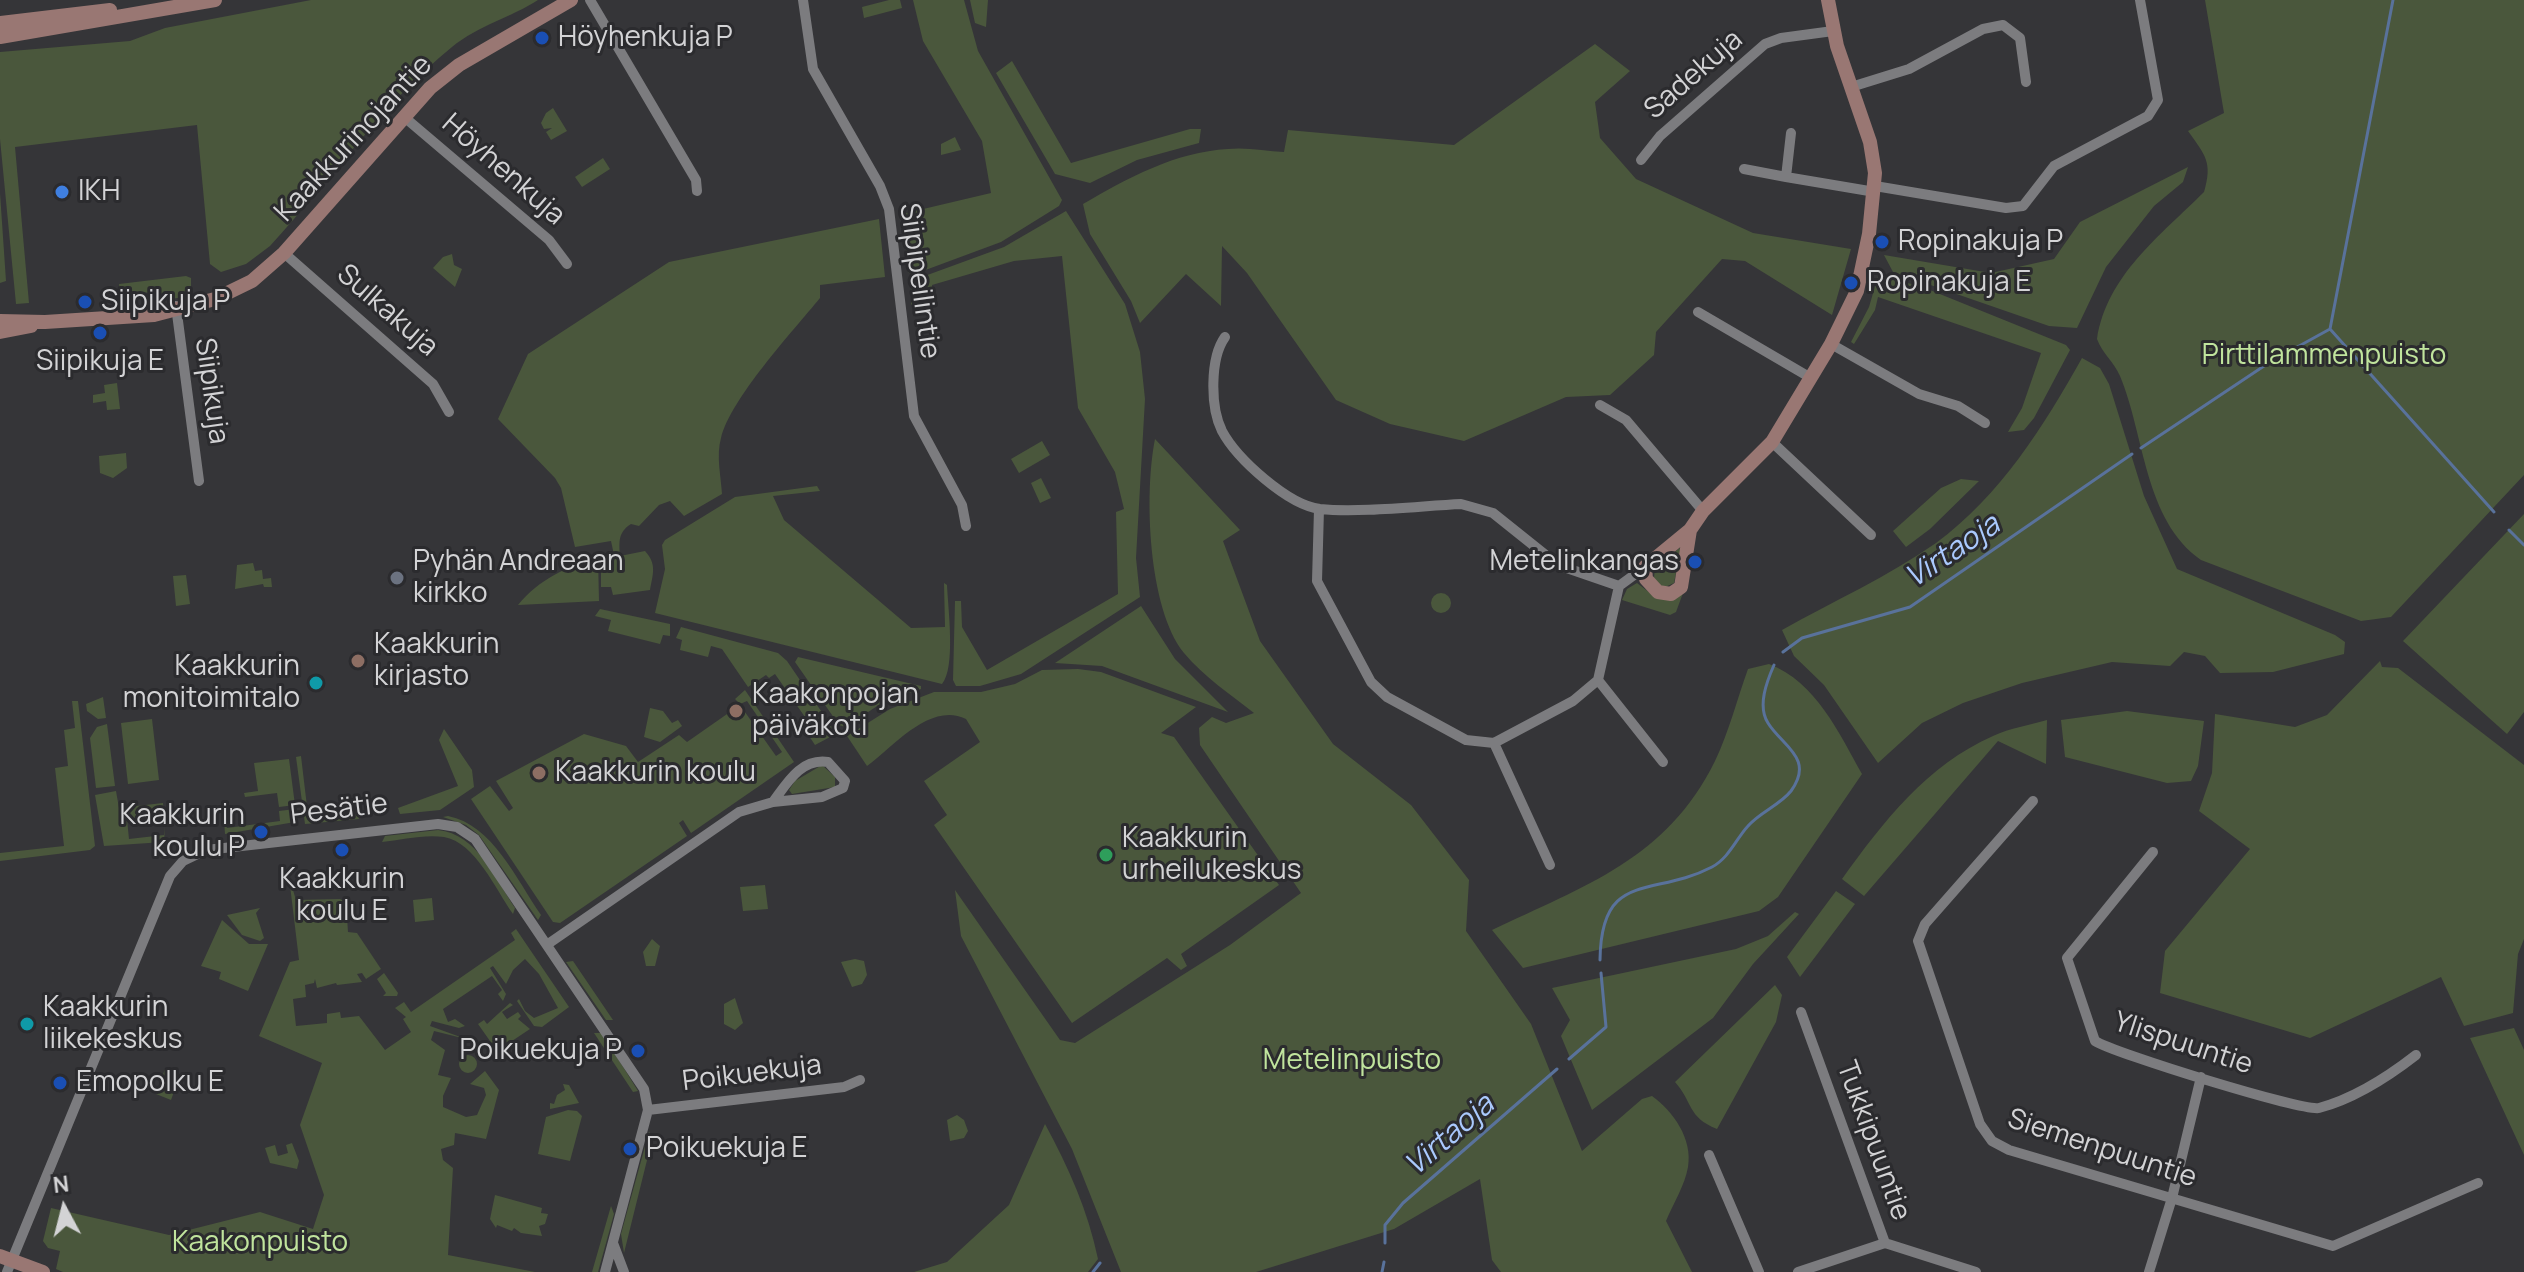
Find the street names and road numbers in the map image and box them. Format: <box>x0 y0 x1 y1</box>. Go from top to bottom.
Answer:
street label: Sadekuja <box>1638 23 1750 127</box>
street label: Kaakkurinojantie <box>268 49 440 229</box>
street label: Höyhenkuja <box>435 107 571 233</box>
street label: Siipipeilintie <box>891 201 947 361</box>
street label: Sulkakuja <box>330 258 444 364</box>
street label: Siipikuja <box>187 336 235 446</box>
street label: Pesätie <box>289 787 389 833</box>
street label: Ylispuuntie <box>2109 1006 2257 1082</box>
street label: Poikuekuja <box>681 1049 823 1099</box>
street label: Tukkipuuntie <box>1829 1057 1917 1225</box>
street label: Siemenpuuntie <box>2003 1103 2201 1195</box>

